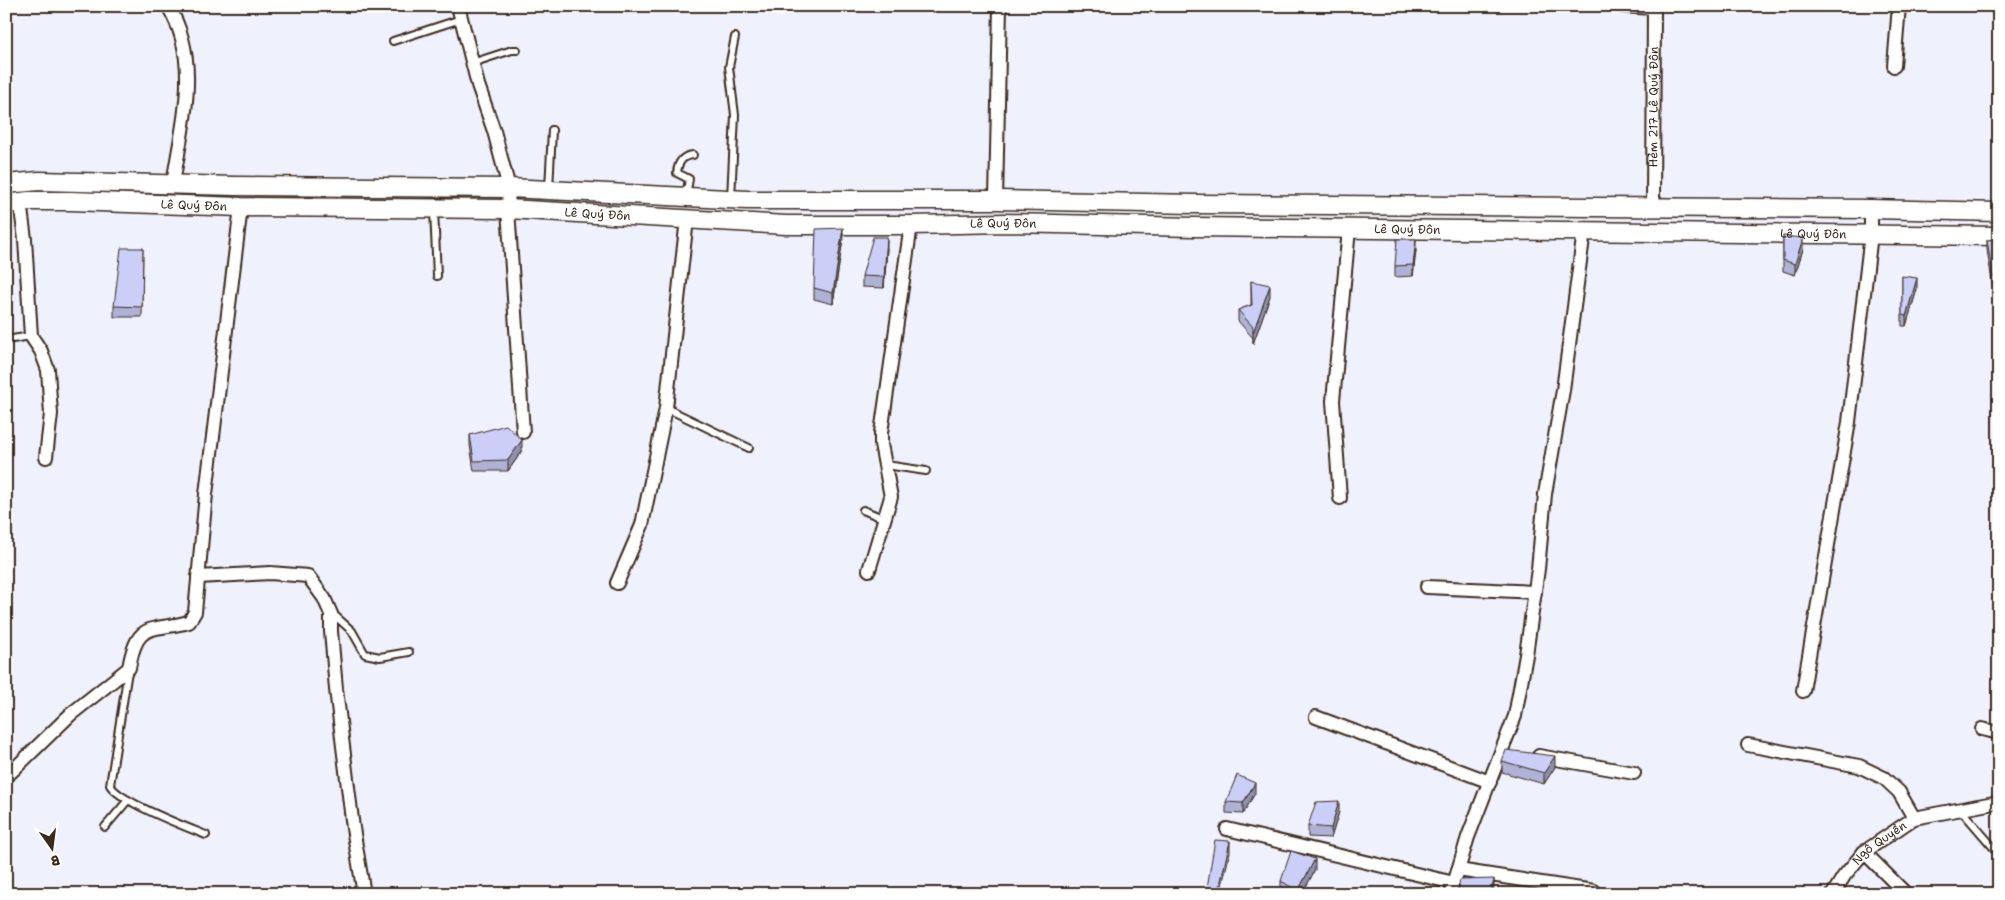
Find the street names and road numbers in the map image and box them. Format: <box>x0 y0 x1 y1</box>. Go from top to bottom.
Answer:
street label: Hẻm 217 Lê Quý Đôn <box>1645 47 1662 167</box>
street label: Lê Quý Đôn <box>160 196 227 214</box>
street label: Lê Quý Đôn <box>564 204 631 224</box>
street label: Lê Quý Đôn <box>970 215 1037 232</box>
street label: Lê Quý Đôn <box>1374 221 1440 238</box>
street label: Lê Quý Đôn <box>1780 226 1846 242</box>
street label: Ngô Quyền <box>1849 817 1910 868</box>

